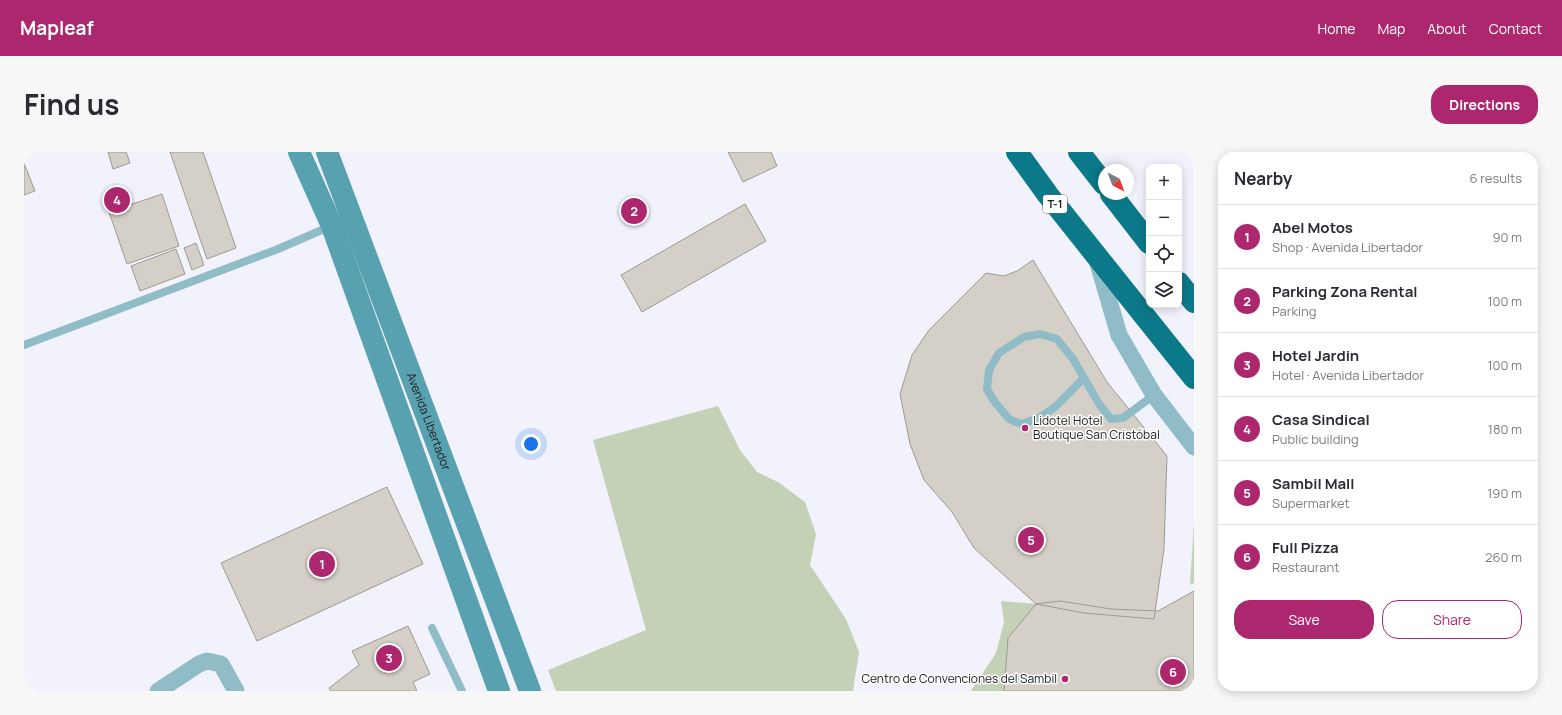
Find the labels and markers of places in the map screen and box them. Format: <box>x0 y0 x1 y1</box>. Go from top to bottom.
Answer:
pin: 4 <box>104 185 130 215</box>
pin: 2 <box>621 196 647 226</box>
place label: Lidotel Hotel Boutique San Cristóbal <box>1033 412 1160 443</box>
marker: Lidotel Hotel Boutique San Cristóbal <box>1020 423 1030 433</box>
pin: 5 <box>1018 525 1044 555</box>
pin: 1 <box>309 549 335 579</box>
pin: 3 <box>376 643 402 673</box>
pin: 6 <box>1160 657 1186 687</box>
place label: Centro de Convenciones del Sambil <box>861 670 1057 687</box>
marker: Centro de Convenciones del Sambil <box>1060 674 1070 684</box>

